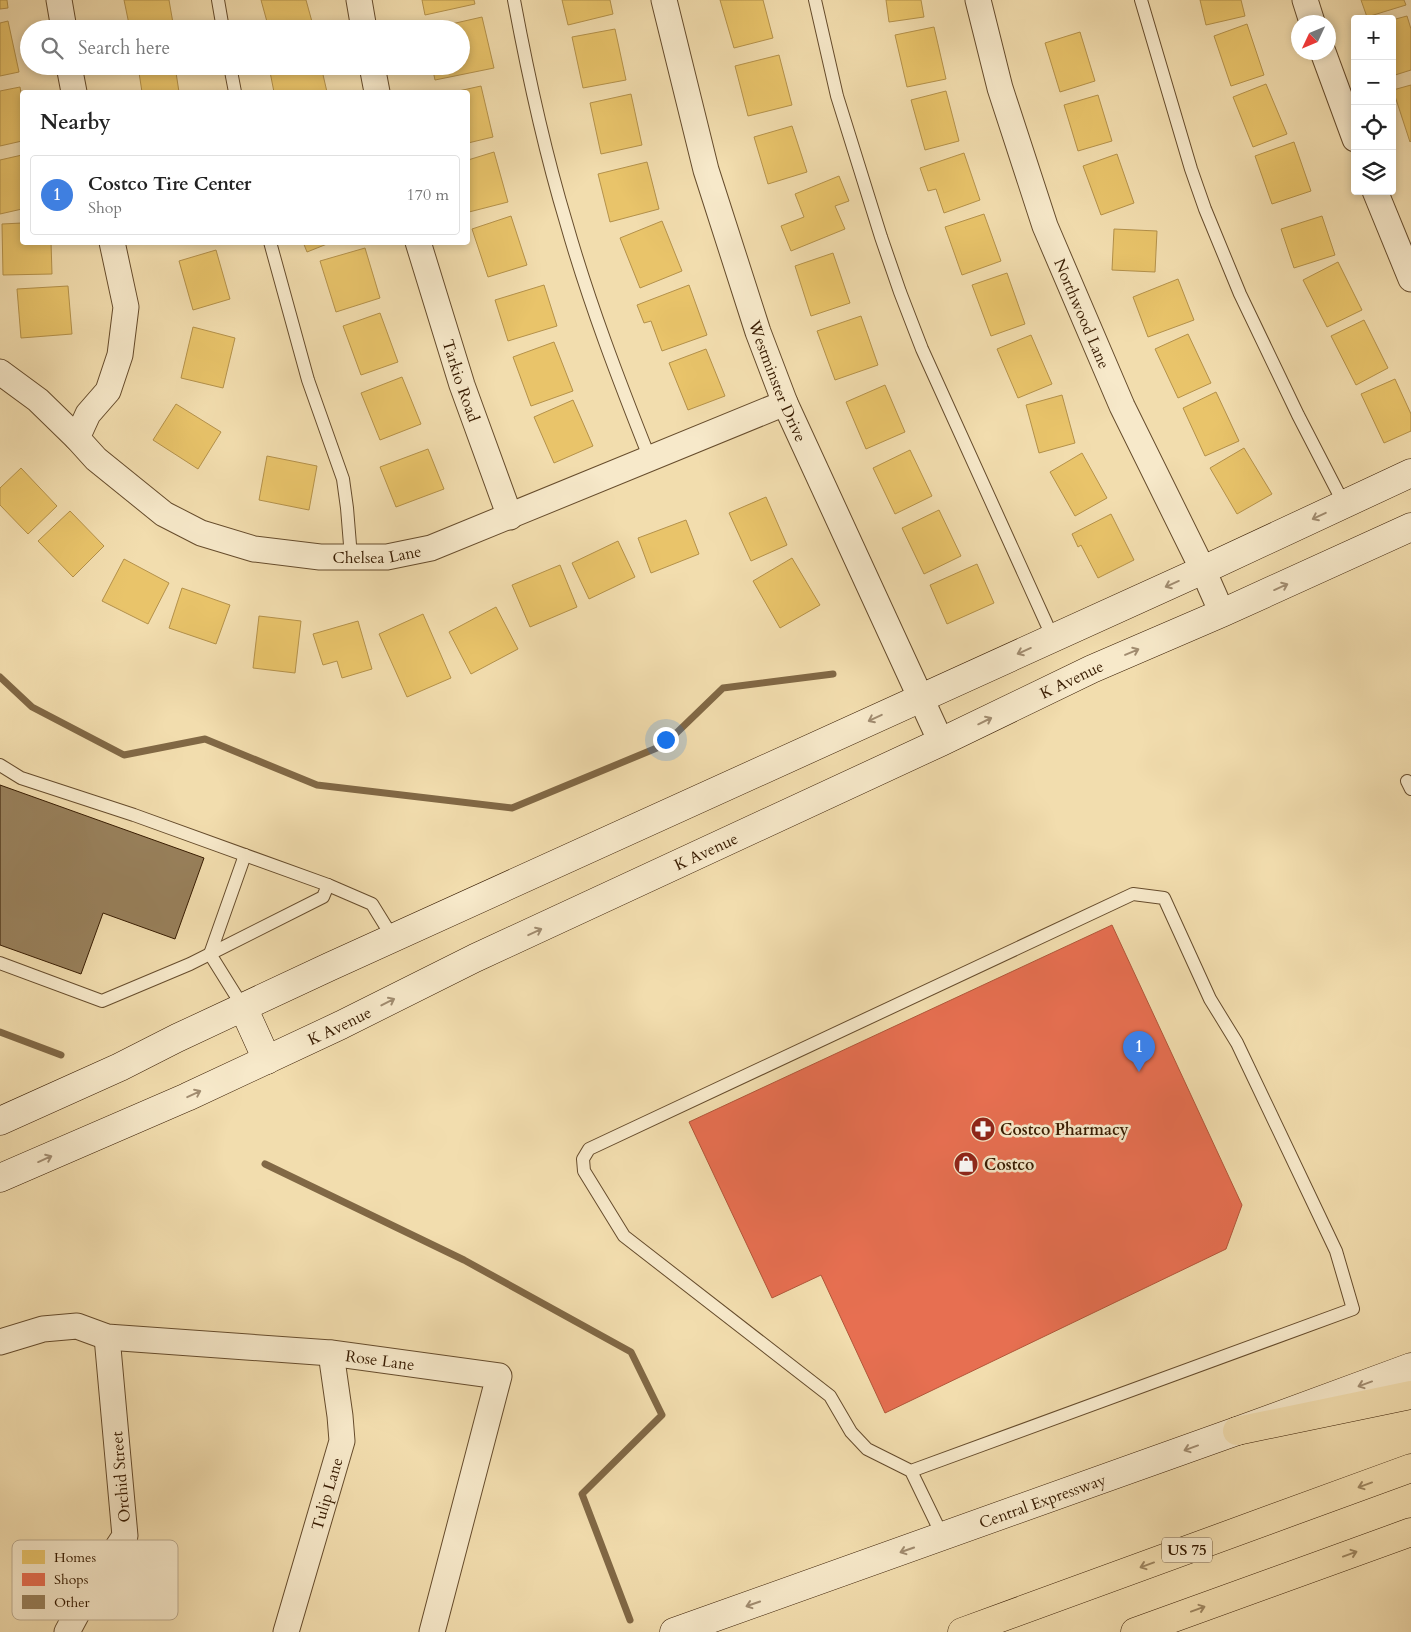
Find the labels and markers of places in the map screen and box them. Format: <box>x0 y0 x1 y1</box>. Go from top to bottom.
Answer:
pin: 1 <box>1123 1031 1155 1072</box>
pharmacy icon: Costco Pharmacy <box>970 1116 996 1142</box>
place label: Costco Pharmacy <box>1000 1119 1129 1141</box>
shop icon: Costco <box>953 1151 979 1177</box>
place label: Costco <box>984 1154 1034 1176</box>

